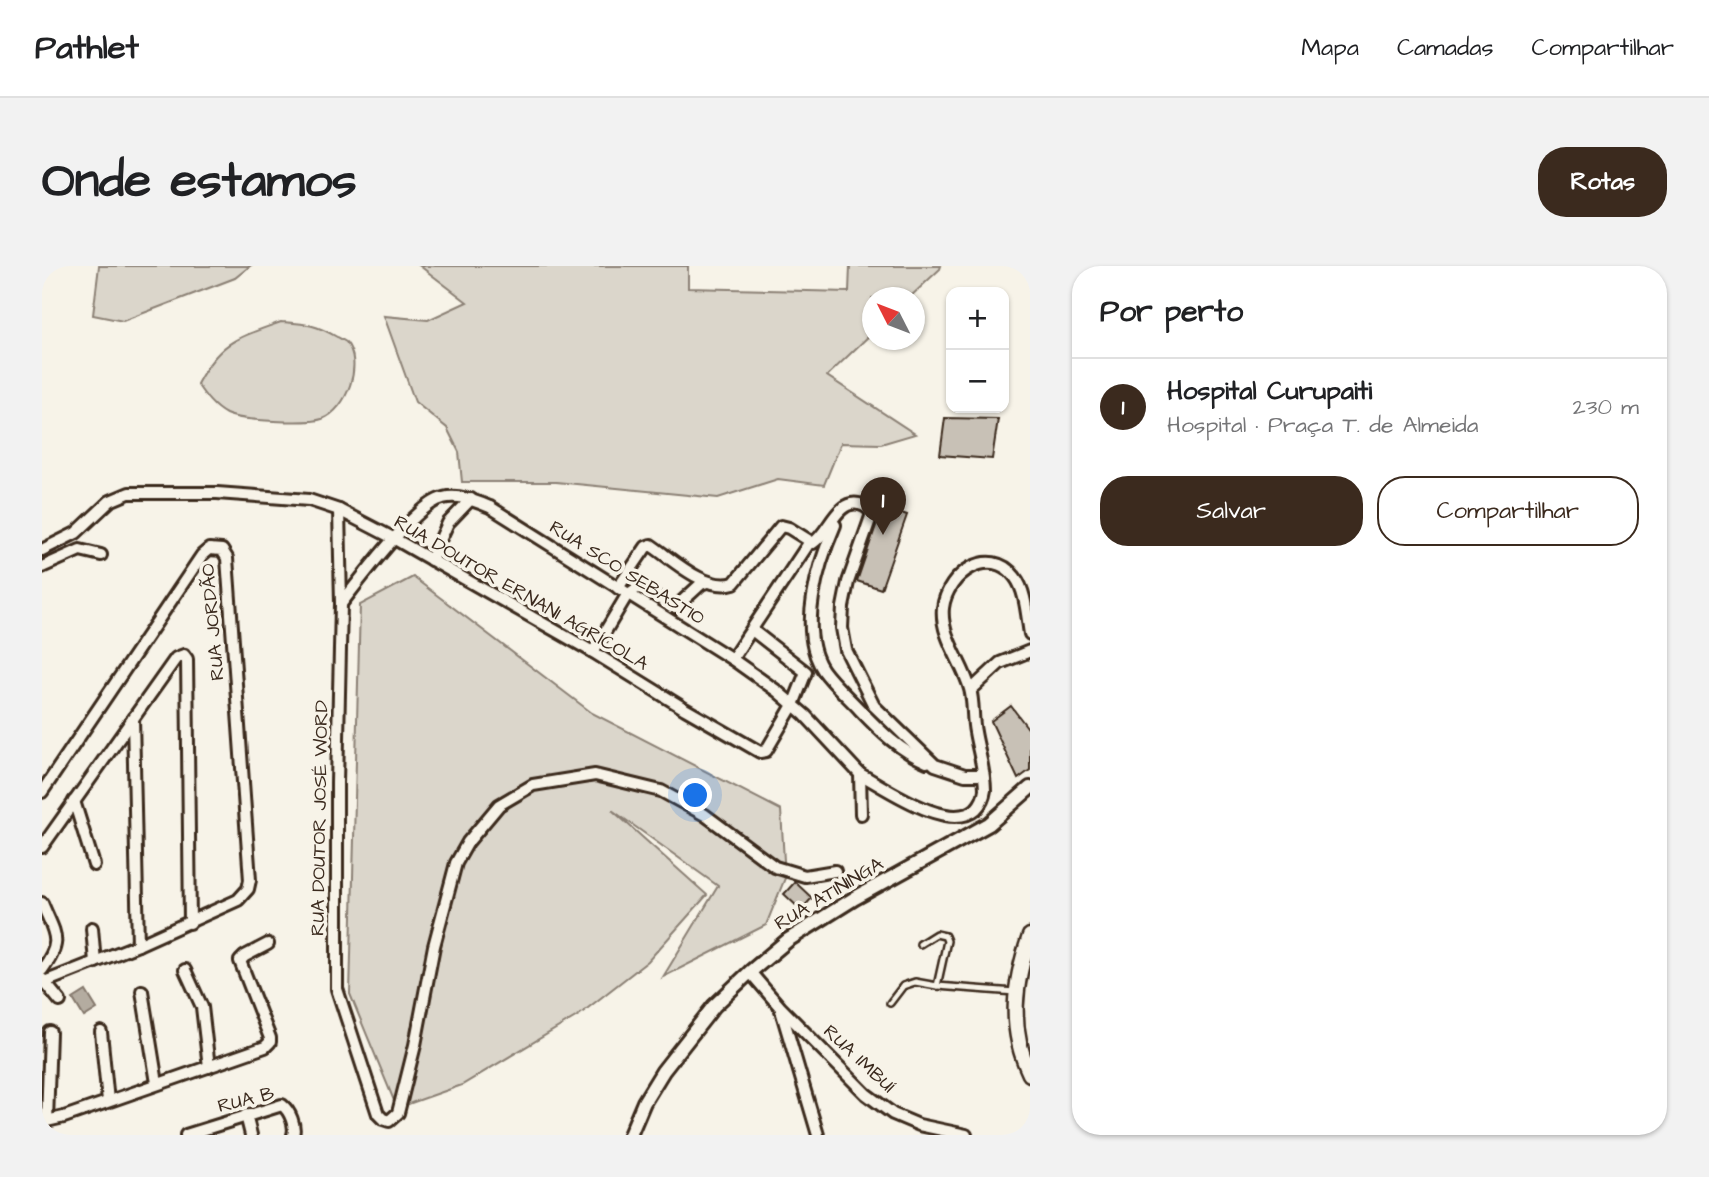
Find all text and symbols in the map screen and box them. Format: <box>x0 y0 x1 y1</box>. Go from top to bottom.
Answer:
text: Pathlet <box>35 25 139 71</box>
text: Mapa <box>1301 31 1359 65</box>
text: Camadas <box>1397 31 1494 65</box>
text: Compartilhar <box>1532 31 1674 65</box>
button: Rotas <box>1538 147 1667 217</box>
text: Onde estamos <box>42 148 357 216</box>
north arrow <box>862 287 925 350</box>
map controls <box>946 287 1009 413</box>
button: + <box>946 287 1009 350</box>
text: Por perto <box>1100 291 1243 333</box>
button: − <box>946 350 1009 413</box>
text: Hospital Curupaiti <box>1167 373 1372 409</box>
text: 1 <box>1122 391 1124 423</box>
text: 230 m <box>1573 391 1639 423</box>
text: Hospital · Praça T. de Almeida <box>1167 409 1478 441</box>
button: Salvar <box>1100 476 1363 546</box>
button: Compartilhar <box>1377 476 1639 546</box>
pin: 1 <box>860 477 906 535</box>
street label: RUA DOUTOR ERNANI AGRÍCOLA <box>389 509 653 677</box>
street label: RUA SCO SEBASTIO <box>544 514 710 632</box>
street label: RUA JORDÃO <box>194 562 232 682</box>
street label: RUA DOUTOR JOSÉ WORD <box>304 700 336 936</box>
your location <box>678 778 712 812</box>
street label: RUA ATININGA <box>769 851 889 937</box>
street label: RUA IMBUÍ <box>817 1019 901 1100</box>
street label: RUA B <box>215 1080 278 1120</box>

